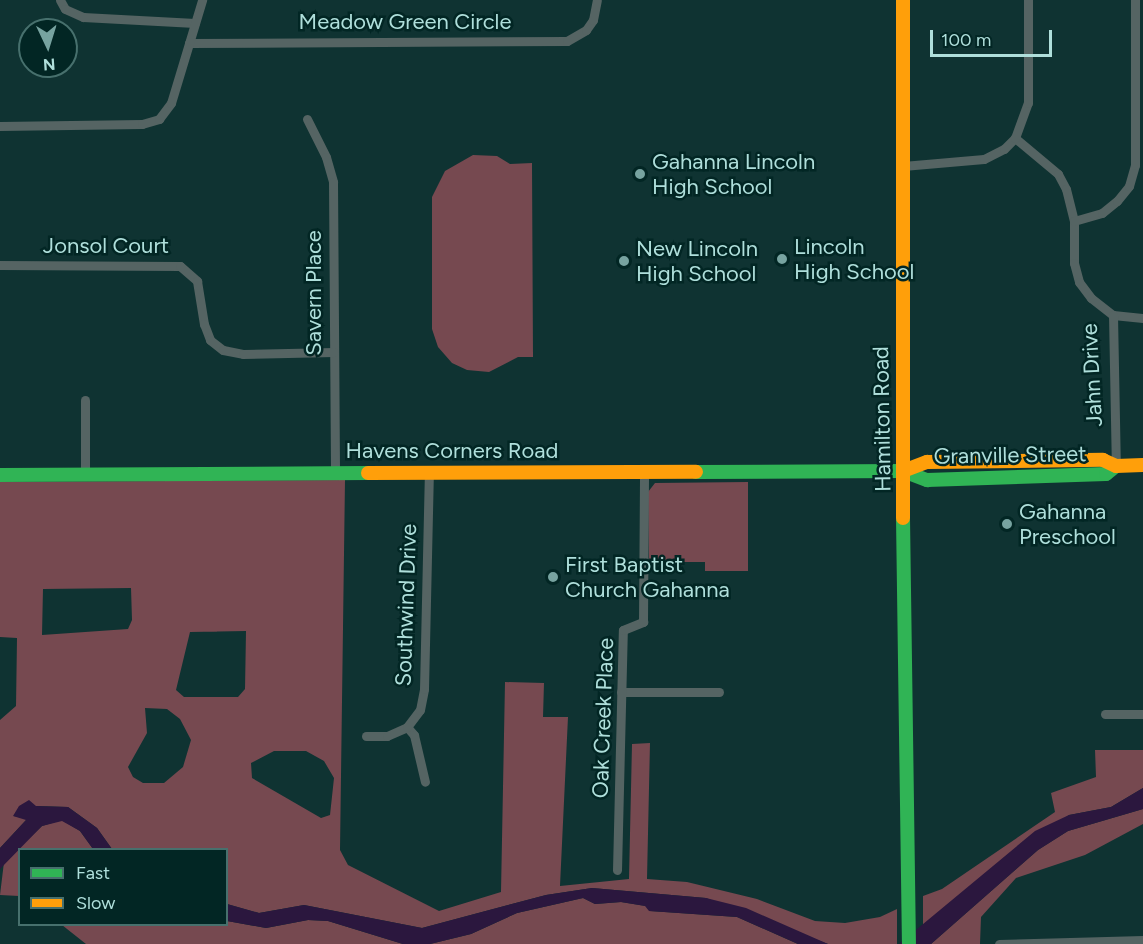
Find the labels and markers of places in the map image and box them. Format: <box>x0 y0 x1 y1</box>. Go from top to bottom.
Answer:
place label: Gahanna Lincoln High School <box>652 148 815 200</box>
marker: Gahanna Lincoln High School <box>633 167 647 181</box>
place label: Lincoln High School <box>794 233 914 284</box>
place label: New Lincoln High School <box>636 235 758 286</box>
marker: Lincoln High School <box>775 252 789 266</box>
marker: New Lincoln High School <box>617 254 631 268</box>
place label: Gahanna Preschool <box>1019 498 1116 550</box>
marker: Gahanna Preschool <box>1000 517 1014 531</box>
place label: First Baptist Church Gahanna <box>565 551 730 602</box>
marker: First Baptist Church Gahanna <box>546 570 560 584</box>

